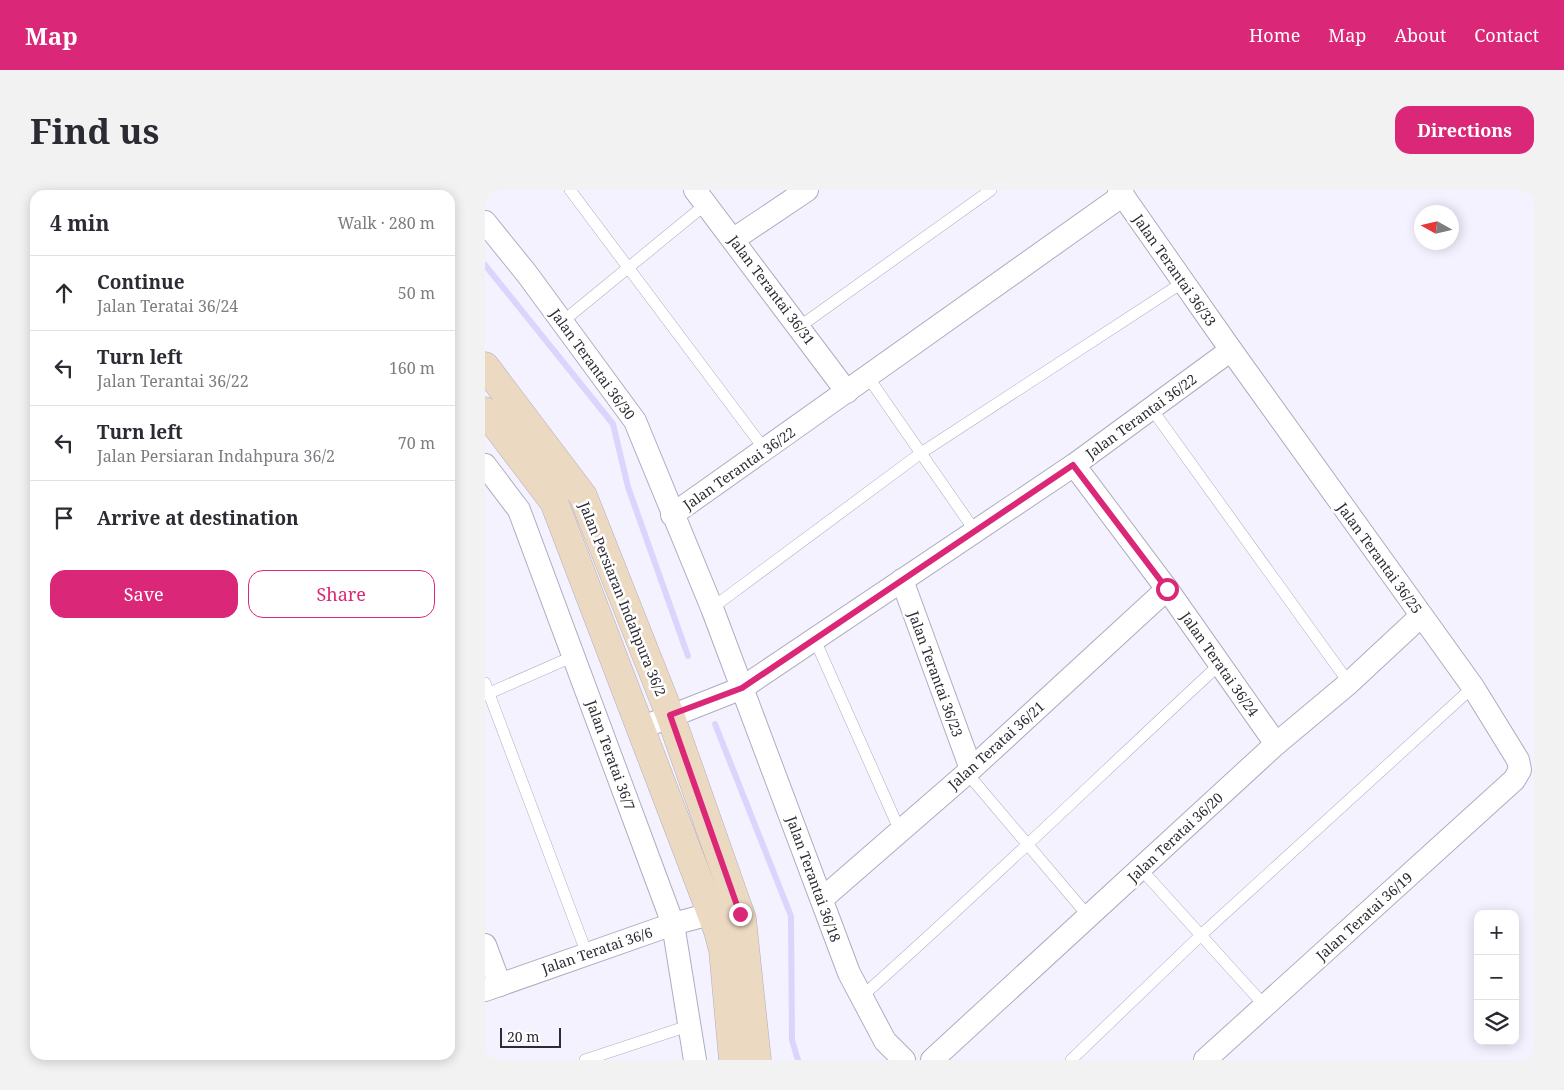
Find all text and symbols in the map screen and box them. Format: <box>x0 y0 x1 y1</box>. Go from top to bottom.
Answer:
text: Map <box>25 19 78 52</box>
text: Home <box>1249 23 1300 47</box>
text: Map <box>1328 23 1366 47</box>
text: About <box>1394 23 1446 47</box>
text: Contact <box>1474 23 1539 47</box>
button: Directions <box>1395 106 1534 154</box>
text: Find us <box>30 107 159 154</box>
north arrow <box>1414 205 1459 250</box>
text: 4 min <box>50 209 109 237</box>
street label: Jalan Terantai 36/33 <box>1129 209 1221 330</box>
text: Walk · 280 m <box>338 212 435 234</box>
street label: Jalan Terantai 36/31 <box>724 231 819 349</box>
text: Continue <box>97 269 185 295</box>
icon: ahead <box>50 279 78 307</box>
text: 50 m <box>398 282 435 304</box>
text: Jalan Teratai 36/24 <box>97 295 238 317</box>
street label: Jalan Terantai 36/30 <box>546 304 640 423</box>
text: Turn left <box>97 344 183 370</box>
icon: left <box>50 354 78 382</box>
text: 160 m <box>389 357 435 379</box>
street label: Jalan Terantai 36/22 <box>1081 369 1200 463</box>
text: Jalan Terantai 36/22 <box>97 370 249 392</box>
text: Turn left <box>97 419 183 445</box>
street label: Jalan Terantai 36/22 <box>678 422 799 514</box>
icon: left <box>50 429 78 457</box>
text: 70 m <box>398 432 435 454</box>
text: Jalan Persiaran Indahpura 36/2 <box>97 445 335 467</box>
street label: Jalan Persiaran Indahpura 36/2 <box>575 498 671 699</box>
street label: Jalan Terantai 36/25 <box>1333 498 1427 617</box>
icon: arrive <box>50 504 78 532</box>
text: Arrive at destination <box>97 505 299 531</box>
button: Save <box>50 570 238 618</box>
button: Share <box>248 570 435 618</box>
route start <box>1156 578 1179 601</box>
street label: Jalan Terantai 36/23 <box>904 607 968 740</box>
street label: Jalan Teratai 36/24 <box>1176 607 1263 720</box>
street label: Jalan Teratai 36/7 <box>582 696 640 813</box>
street label: Jalan Teratai 36/21 <box>943 697 1048 794</box>
street label: Jalan Teratai 36/20 <box>1123 788 1227 887</box>
street label: Jalan Terantai 36/18 <box>782 812 846 945</box>
street label: Jalan Teratai 36/19 <box>1311 868 1416 965</box>
route end <box>729 903 752 926</box>
map controls <box>1474 910 1519 1045</box>
button: + <box>1474 910 1519 955</box>
street label: Jalan Teratai 36/6 <box>538 922 655 978</box>
button: − <box>1474 955 1519 1000</box>
button: layers <box>1474 1000 1519 1045</box>
scale bar <box>500 1025 561 1048</box>
text: 20 m <box>507 1027 540 1046</box>

